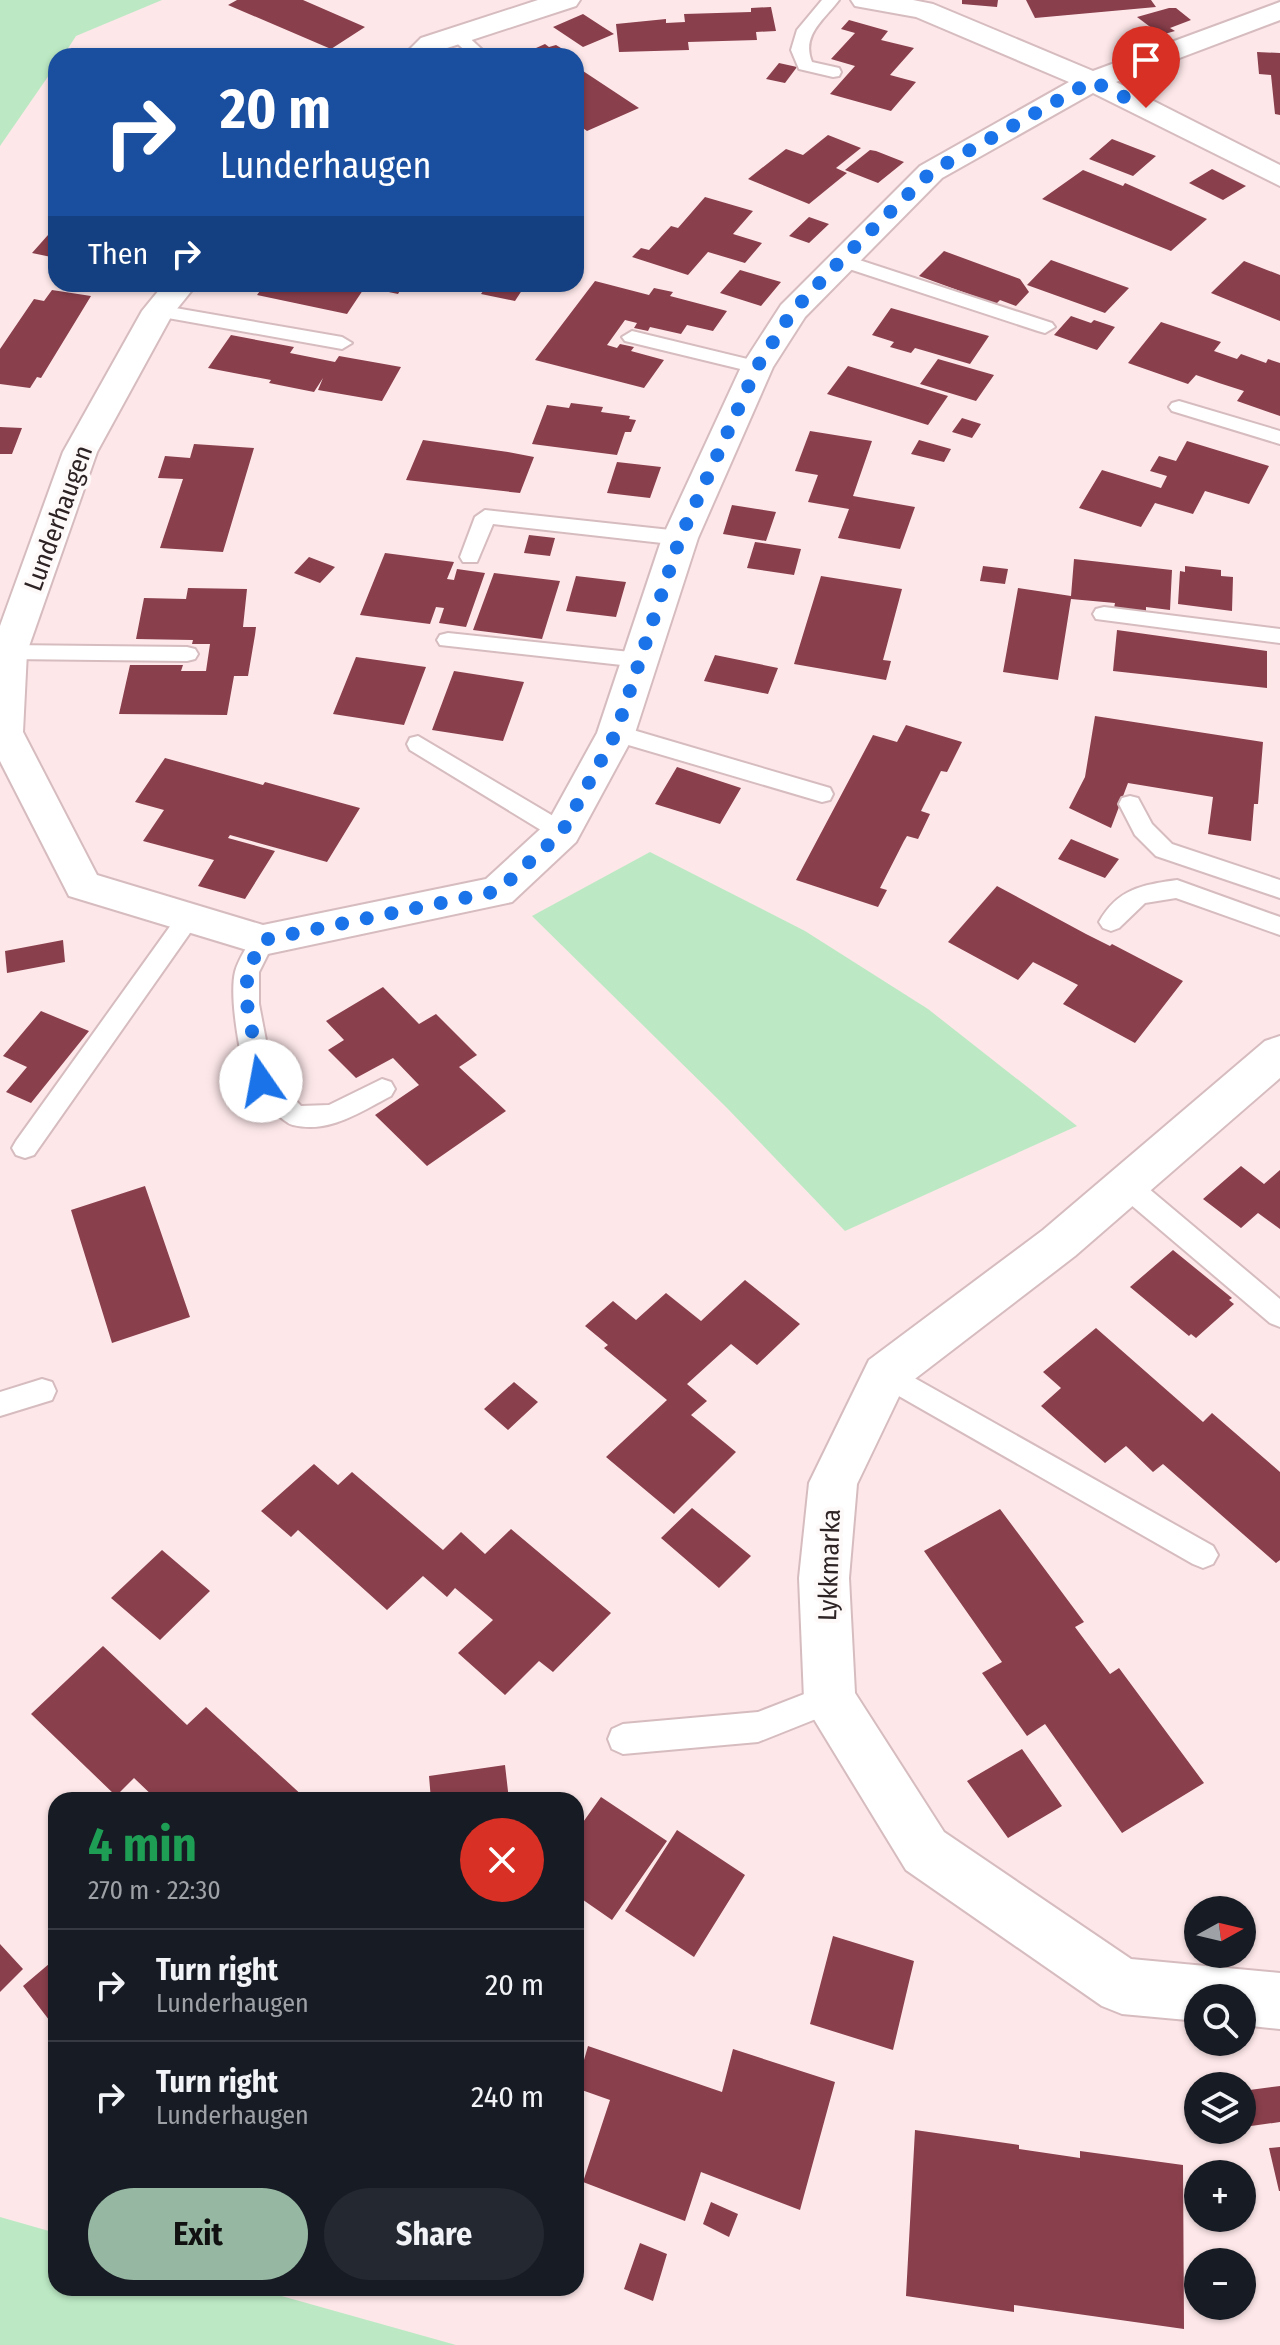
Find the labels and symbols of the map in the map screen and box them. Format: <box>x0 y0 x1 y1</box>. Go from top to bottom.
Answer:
pin <box>1112 26 1180 108</box>
street label: Lunderhaugen <box>18 441 99 595</box>
position arrow <box>219 1039 303 1123</box>
street label: Lykkmarka <box>812 1509 847 1621</box>
north arrow <box>1184 1896 1256 1968</box>

